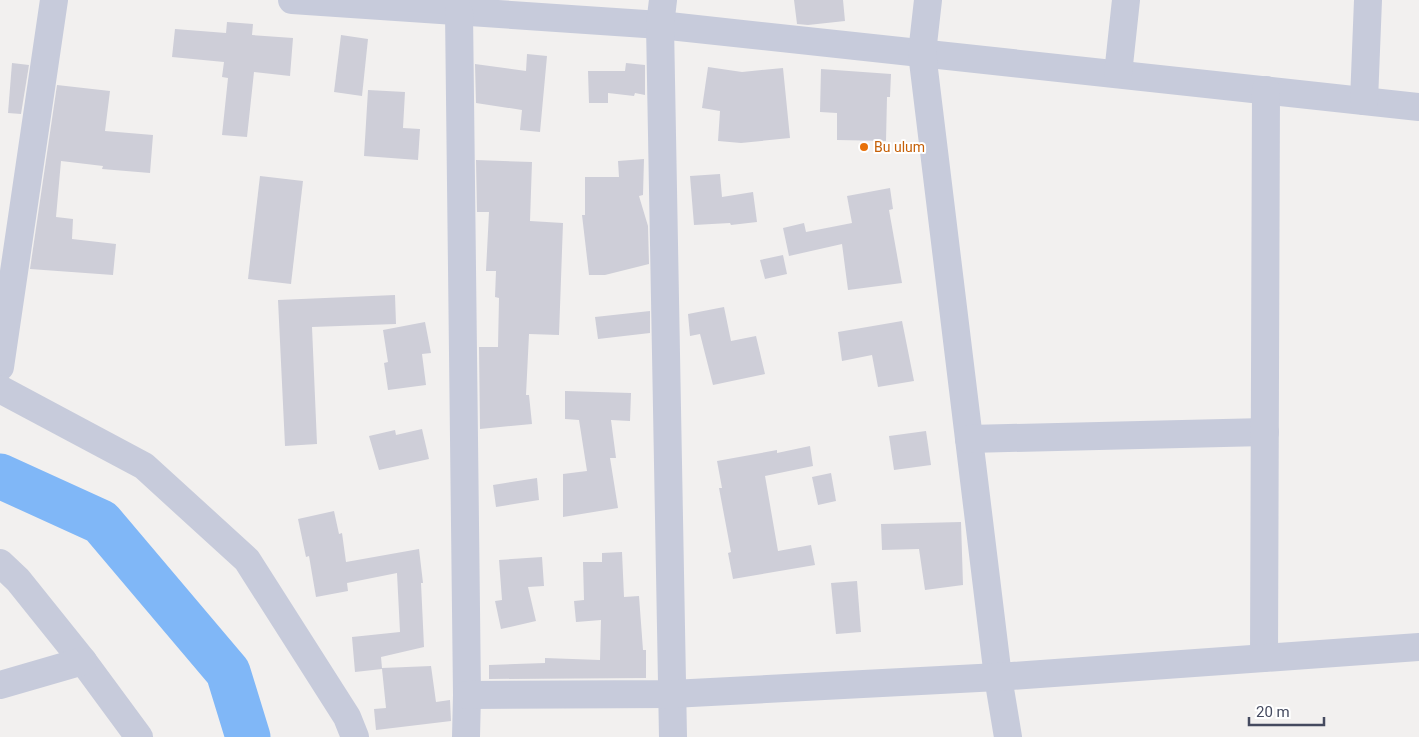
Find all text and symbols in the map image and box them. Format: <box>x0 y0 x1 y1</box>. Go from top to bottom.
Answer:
place label: Bu ulum <box>874 139 925 155</box>
marker: Bu ulum <box>858 141 870 153</box>
scale bar <box>1249 694 1324 726</box>
text: 20 m <box>1256 703 1290 721</box>

